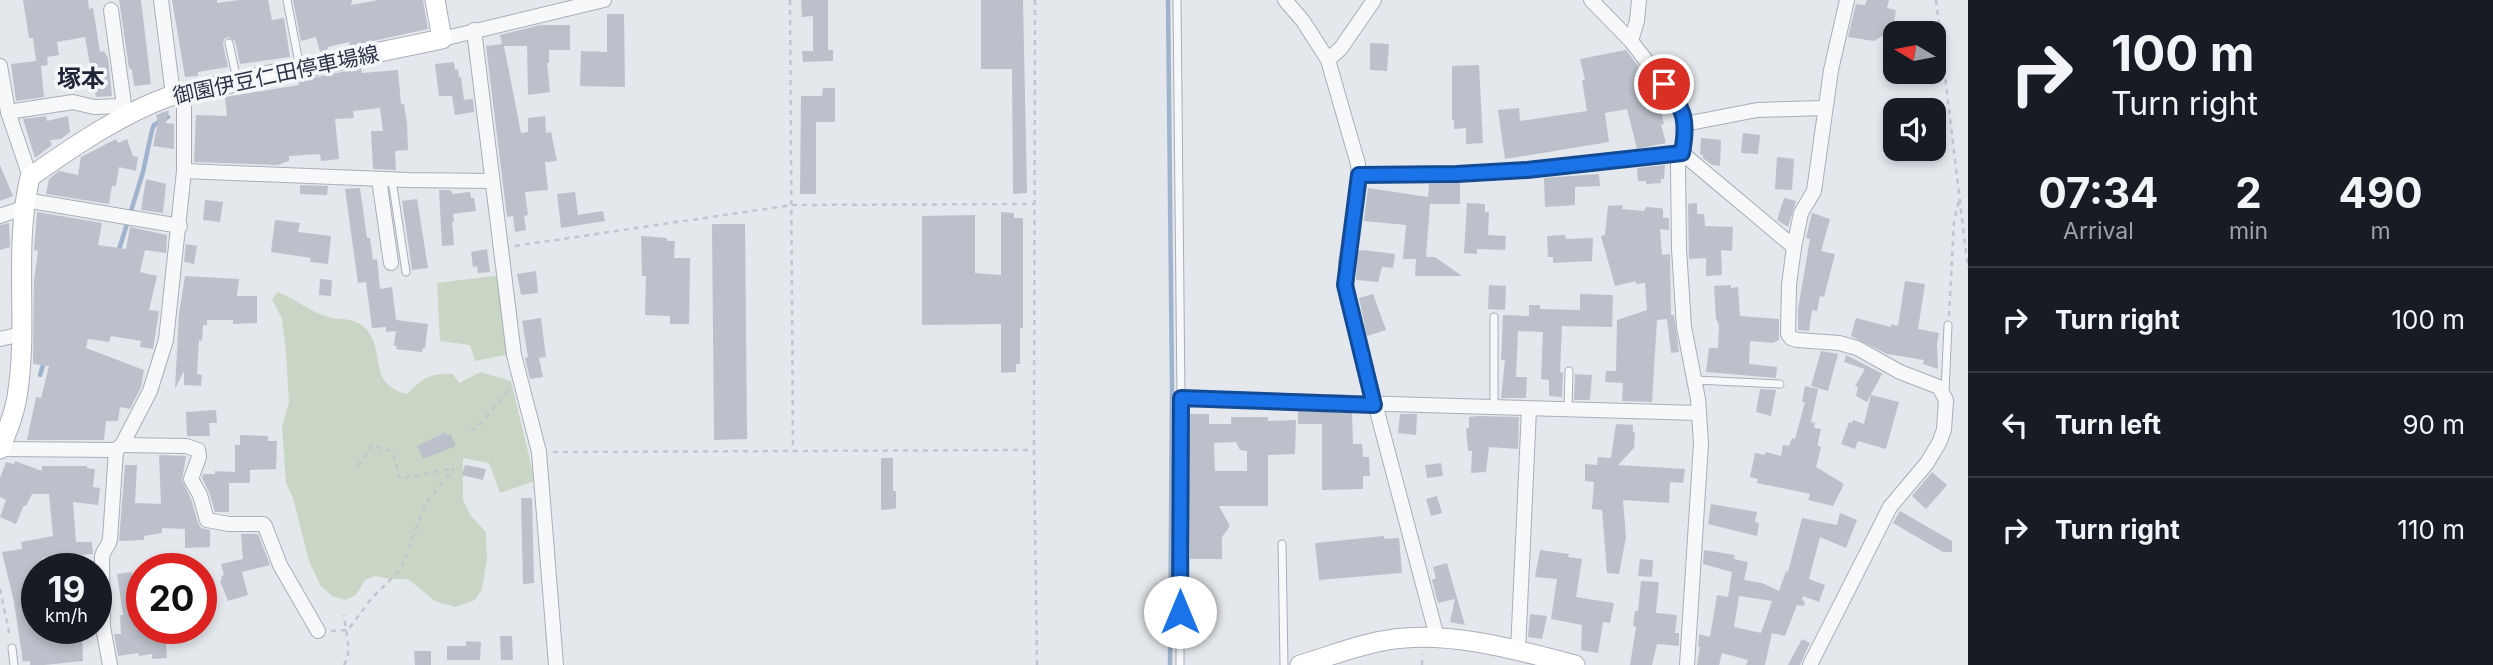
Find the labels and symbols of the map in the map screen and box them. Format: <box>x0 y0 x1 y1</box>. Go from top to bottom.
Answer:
north arrow <box>1883 21 1946 84</box>
street label: 御園伊豆仁田停車場線 <box>171 40 381 109</box>
pin <box>1634 54 1694 114</box>
district label: 塚本 <box>57 64 105 93</box>
speed limit sign: 20 <box>126 553 217 644</box>
position arrow <box>1143 575 1217 649</box>

